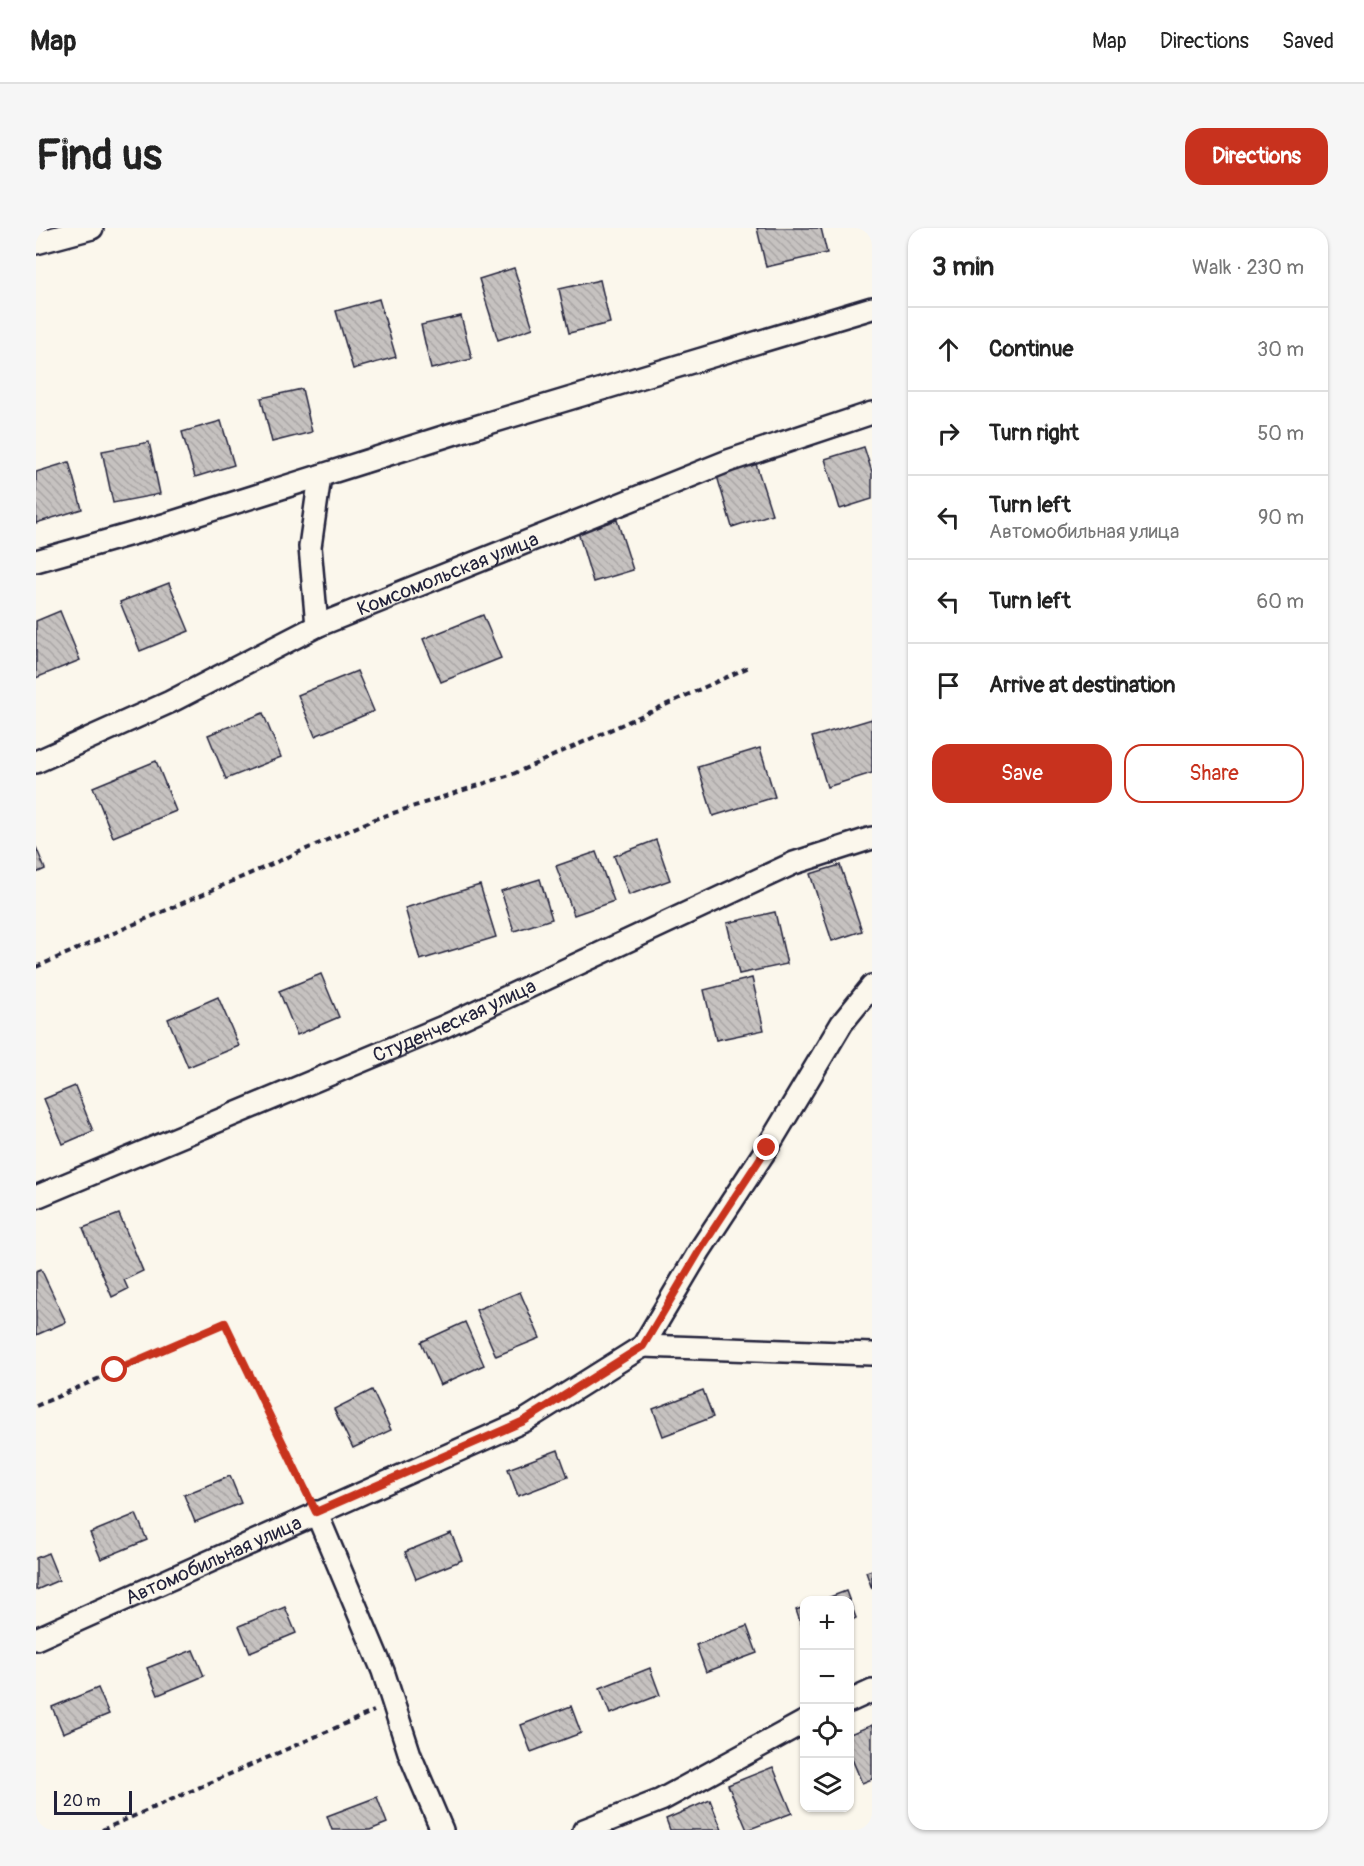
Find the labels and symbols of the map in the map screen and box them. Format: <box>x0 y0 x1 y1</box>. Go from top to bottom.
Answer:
street label: Комсомольская улица <box>353 526 542 622</box>
street label: Студенческая улица <box>369 973 540 1068</box>
route end <box>753 1134 779 1160</box>
route start <box>101 1356 127 1382</box>
street label: Автомобильная улица <box>121 1510 305 1611</box>
scale bar <box>54 1788 132 1816</box>

